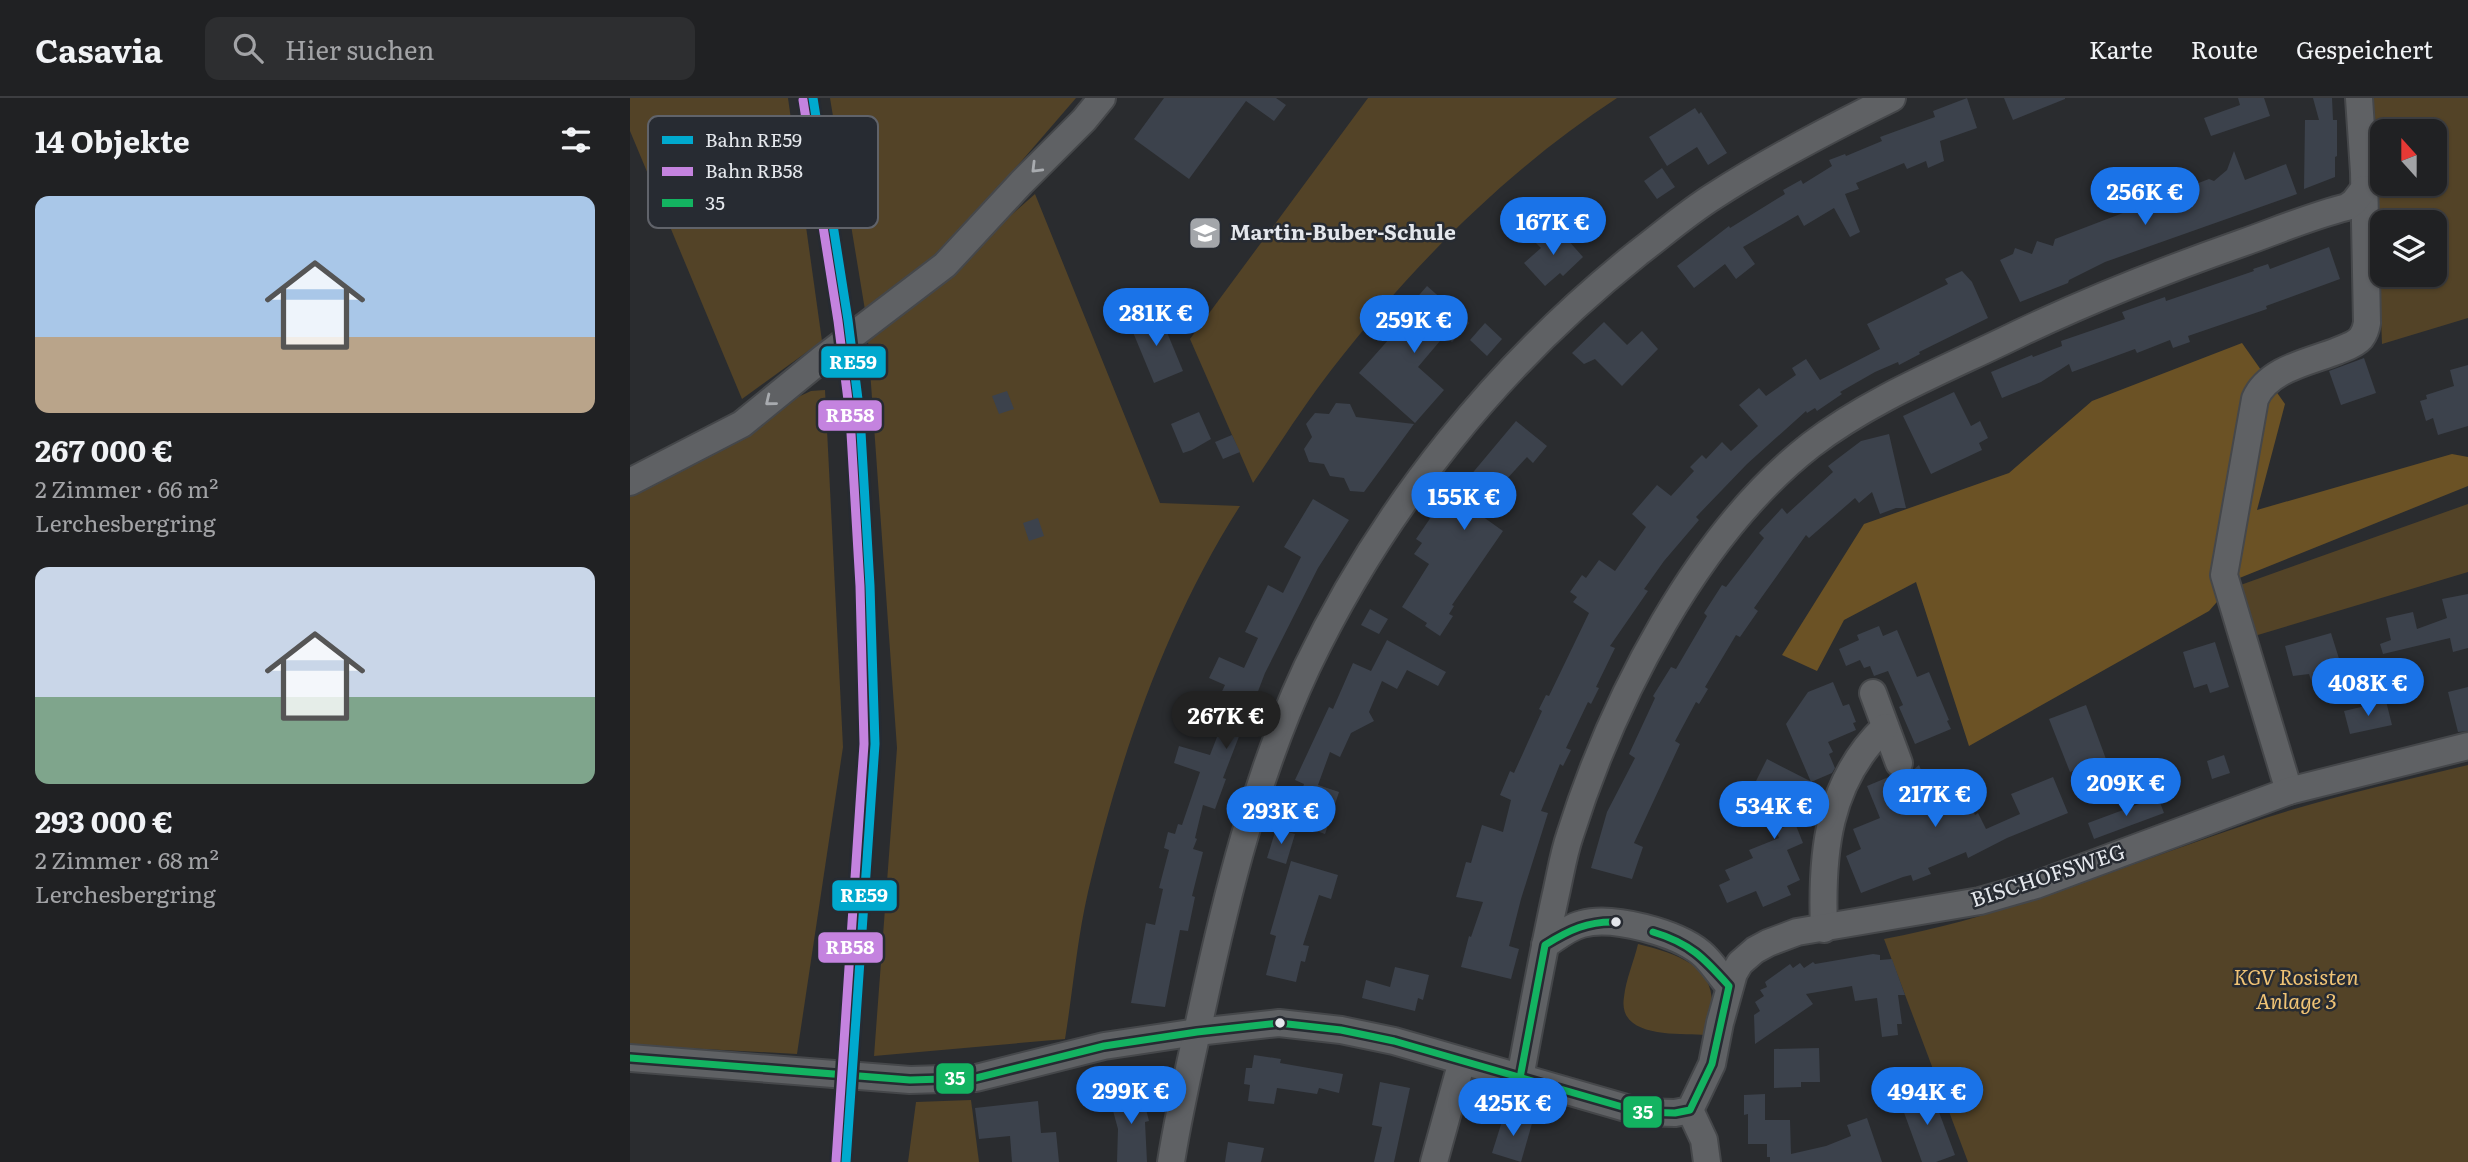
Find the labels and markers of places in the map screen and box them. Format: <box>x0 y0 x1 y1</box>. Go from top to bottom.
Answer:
pin: 256K € <box>2088 167 2202 227</box>
pin: 167K € <box>1496 198 1610 257</box>
school or university icon: Martin-Buber-Schule <box>1186 214 1224 252</box>
place label: Martin-Buber-Schule <box>1230 215 1456 246</box>
pin: 281K € <box>1099 288 1213 348</box>
pin: 259K € <box>1357 296 1471 355</box>
pin: 155K € <box>1407 472 1521 532</box>
pin: 408K € <box>2311 658 2425 718</box>
pin: 267K € <box>1169 692 1283 751</box>
pin: 209K € <box>2069 758 2183 818</box>
pin: 217K € <box>1878 770 1992 829</box>
pin: 534K € <box>1717 782 1831 841</box>
pin: 293K € <box>1224 786 1338 846</box>
unlabelled marker <box>1609 915 1623 929</box>
unlabelled marker <box>1273 1016 1287 1030</box>
pin: 299K € <box>1074 1066 1188 1126</box>
pin: 494K € <box>1870 1068 1984 1127</box>
pin: 425K € <box>1456 1079 1570 1138</box>

